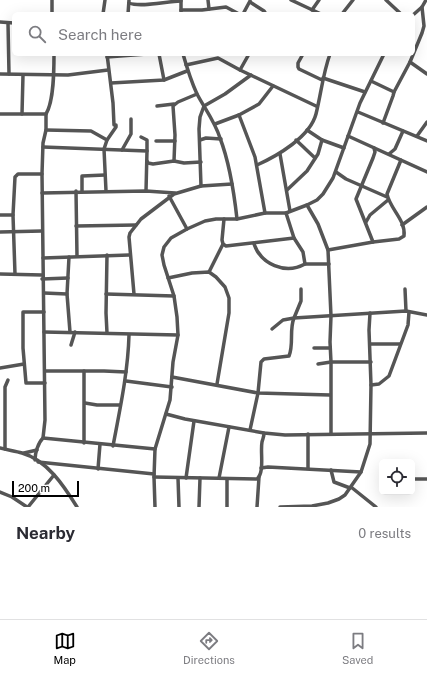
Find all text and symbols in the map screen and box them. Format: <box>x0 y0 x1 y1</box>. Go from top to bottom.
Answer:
search box <box>12 12 415 56</box>
icon: search <box>26 23 48 45</box>
text: Search here <box>58 26 142 43</box>
map controls <box>379 459 415 495</box>
button: locate <box>379 459 415 495</box>
scale bar <box>12 479 79 498</box>
text: 200 m <box>18 482 50 494</box>
text: Nearby <box>16 523 75 543</box>
text: 0 results <box>358 526 411 541</box>
tab: Map <box>54 630 76 666</box>
tab: Directions <box>183 630 235 666</box>
tab: Saved <box>342 630 373 666</box>

